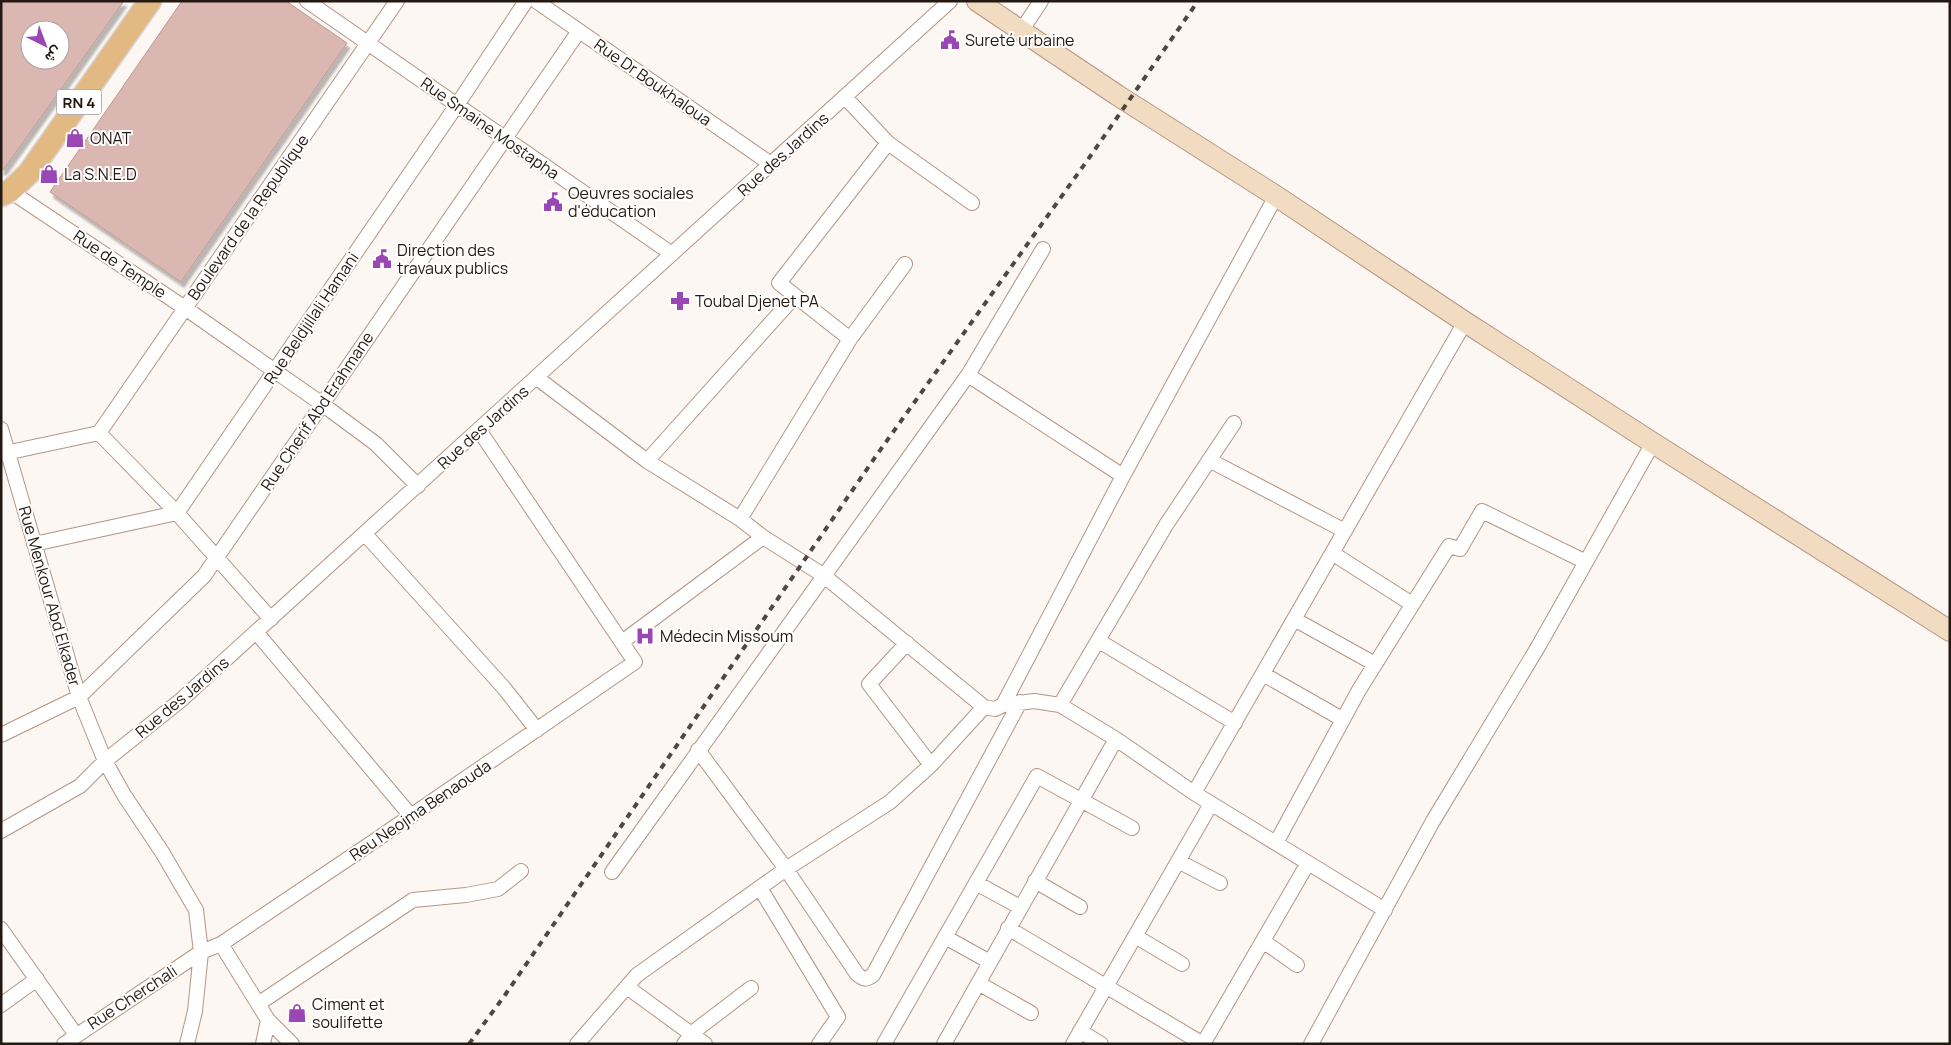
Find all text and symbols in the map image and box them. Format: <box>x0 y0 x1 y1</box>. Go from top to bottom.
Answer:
north arrow <box>20 20 70 70</box>
public building icon: Sureté urbaine <box>939 29 961 51</box>
place label: Sureté urbaine <box>965 29 1074 51</box>
street label: Rue Dr Boukhaloua <box>590 33 716 131</box>
text: ش <box>41 42 67 68</box>
street label: Rue Smaine Mostapha <box>416 72 564 184</box>
road number: RN 4 <box>56 90 102 114</box>
street label: Rue des Jardins <box>733 107 833 201</box>
shop icon: ONAT <box>64 127 86 149</box>
place label: ONAT <box>90 127 132 149</box>
street label: Boulevard de la Republique <box>182 130 314 304</box>
shop icon: La S.N.E.D <box>38 163 60 185</box>
place label: La S.N.E.D <box>64 163 137 185</box>
place label: Oeuvres sociales d'éducation <box>568 182 694 222</box>
public building icon: Oeuvres sociales d'éducation <box>542 191 564 213</box>
street label: Rue de Temple <box>69 225 171 303</box>
place label: Direction des travaux publics <box>397 239 508 279</box>
street label: Rue Beldjillali Hamani <box>259 248 363 388</box>
public building icon: Direction des travaux publics <box>371 248 393 270</box>
pharmacy icon: Toubal Djenet PA <box>669 290 691 312</box>
place label: Toubal Djenet PA <box>695 290 819 312</box>
street label: Rue Cherif Abd Erahmane <box>255 327 379 495</box>
street label: Rue des Jardins <box>433 380 533 474</box>
street label: Rue Menkour Abd Elkader <box>14 503 86 689</box>
hospital icon: Médecin Missoum <box>634 625 656 647</box>
place label: Médecin Missoum <box>660 625 793 647</box>
street label: Rue des Jardins <box>131 651 233 743</box>
street label: Reu Neojma Benaouda <box>345 754 495 866</box>
street label: Rue Cherchali <box>83 960 181 1034</box>
place label: Ciment et soulifette <box>312 993 385 1033</box>
shop icon: Ciment et soulifette <box>286 1002 308 1024</box>

